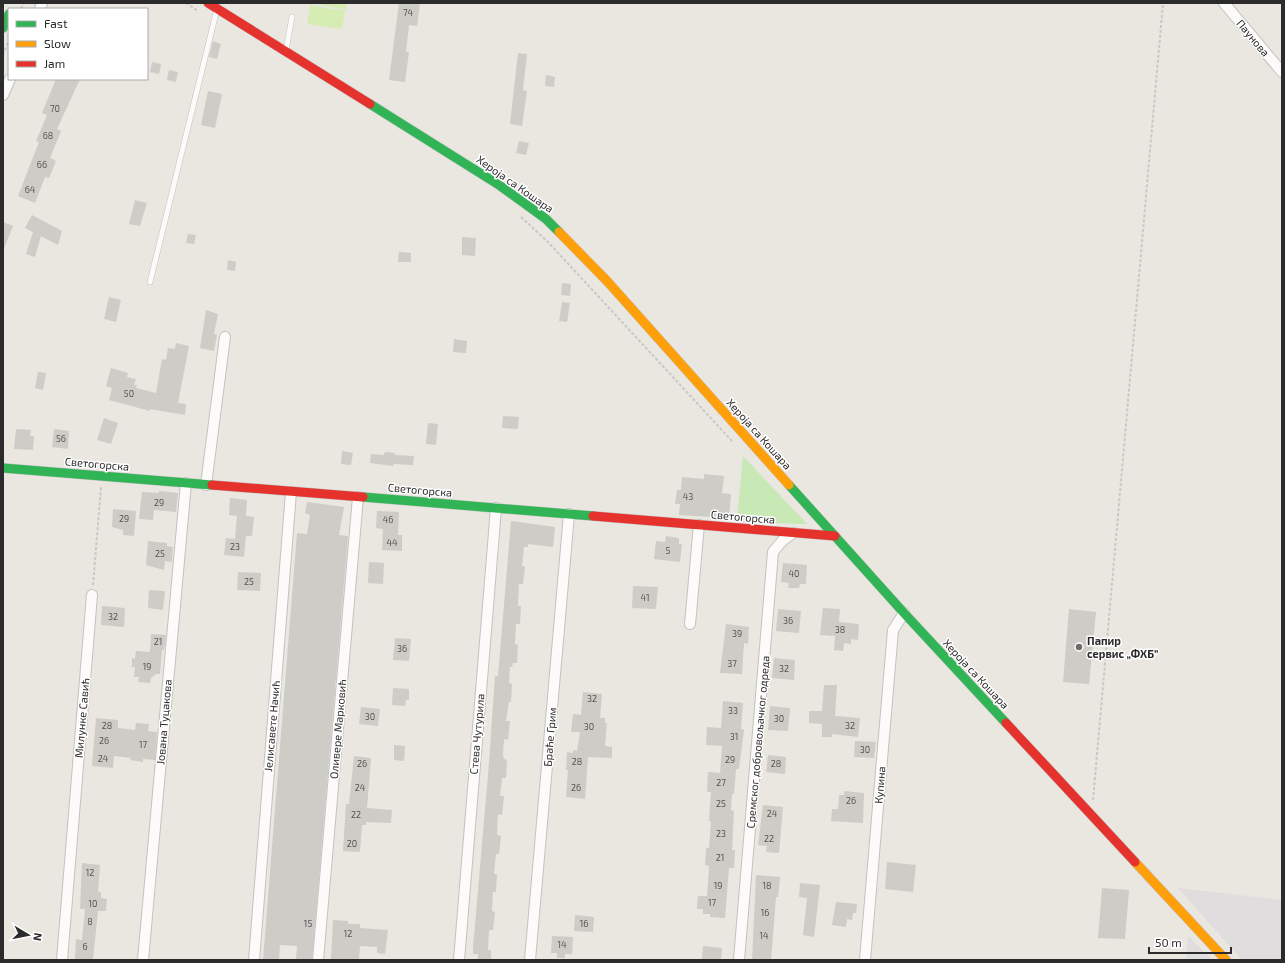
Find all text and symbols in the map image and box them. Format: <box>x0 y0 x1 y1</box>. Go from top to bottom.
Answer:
house number: 74 <box>403 7 414 18</box>
legend <box>8 8 148 80</box>
text: Fast <box>44 16 68 30</box>
street label: Паунова <box>1233 17 1273 59</box>
text: Slow <box>44 36 71 50</box>
text: Jam <box>44 56 65 70</box>
house number: 70 <box>50 103 60 114</box>
house number: 68 <box>43 130 53 141</box>
street label: Хероја са Кошара <box>474 152 556 216</box>
house number: 66 <box>37 159 47 170</box>
house number: 64 <box>25 184 36 195</box>
house number: 50 <box>124 388 134 399</box>
street label: Хероја са Кошара <box>723 396 795 472</box>
house number: 56 <box>56 433 66 444</box>
street label: Светогорска <box>64 454 130 473</box>
street label: Светогорска <box>387 480 453 499</box>
house number: 43 <box>683 491 693 502</box>
house number: 29 <box>154 497 164 508</box>
street label: Светогорска <box>710 507 776 526</box>
house number: 29 <box>119 513 129 524</box>
house number: 46 <box>383 514 393 525</box>
house number: 44 <box>386 537 398 548</box>
house number: 23 <box>230 541 240 552</box>
house number: 5 <box>666 545 671 556</box>
house number: 25 <box>155 548 165 559</box>
house number: 40 <box>789 568 799 579</box>
house number: 25 <box>244 576 254 587</box>
house number: 41 <box>640 592 650 603</box>
house number: 32 <box>108 611 118 622</box>
house number: 36 <box>783 615 793 626</box>
house number: 38 <box>835 624 845 635</box>
house number: 39 <box>732 628 742 639</box>
place label: Папир сервис „ФХБ” <box>1087 634 1158 660</box>
house number: 21 <box>154 636 162 647</box>
street label: Хероја са Кошара <box>940 636 1012 712</box>
marker: Папир сервис „ФХБ” <box>1074 642 1084 652</box>
house number: 36 <box>397 643 407 654</box>
street label: Сремског добровољачког одреда <box>743 655 772 829</box>
house number: 37 <box>727 658 737 669</box>
house number: 19 <box>143 661 151 672</box>
house number: 32 <box>779 663 789 674</box>
street label: Милунке Савић <box>72 677 92 759</box>
street label: Јована Туцакова <box>153 679 175 765</box>
street label: Оливере Марковић <box>327 679 348 779</box>
street label: Јелисавете Начић <box>261 680 282 772</box>
street label: Стева Чутурила <box>466 693 488 775</box>
house number: 32 <box>587 693 597 704</box>
house number: 33 <box>728 705 738 716</box>
street label: Браће Грим <box>540 707 559 767</box>
house number: 30 <box>365 711 375 722</box>
house number: 30 <box>774 713 784 724</box>
house number: 28 <box>102 720 112 731</box>
house number: 32 <box>845 720 855 731</box>
house number: 30 <box>584 721 594 732</box>
house number: 31 <box>730 731 738 742</box>
house number: 26 <box>99 735 109 746</box>
house number: 17 <box>139 739 147 750</box>
house number: 30 <box>860 744 870 755</box>
house number: 24 <box>98 753 109 764</box>
house number: 29 <box>725 754 735 765</box>
house number: 28 <box>572 756 582 767</box>
house number: 26 <box>357 758 367 769</box>
house number: 28 <box>771 758 781 769</box>
street label: Купина <box>871 766 889 804</box>
house number: 27 <box>716 777 726 788</box>
house number: 24 <box>355 782 366 793</box>
house number: 26 <box>571 782 581 793</box>
house number: 26 <box>846 795 856 806</box>
house number: 25 <box>716 798 726 809</box>
house number: 24 <box>767 808 778 819</box>
house number: 22 <box>351 809 361 820</box>
house number: 23 <box>716 828 726 839</box>
house number: 22 <box>764 833 774 844</box>
house number: 20 <box>347 838 357 849</box>
house number: 21 <box>716 852 724 863</box>
house number: 12 <box>86 867 94 878</box>
house number: 19 <box>714 880 722 891</box>
house number: 18 <box>762 880 772 891</box>
house number: 17 <box>708 897 716 908</box>
house number: 10 <box>88 898 98 909</box>
house number: 16 <box>761 907 769 918</box>
north arrow <box>8 915 48 955</box>
house number: 8 <box>87 916 93 927</box>
house number: 15 <box>304 918 312 929</box>
house number: 16 <box>580 918 588 929</box>
house number: 12 <box>344 928 352 939</box>
scale bar <box>1149 929 1231 955</box>
house number: 14 <box>759 930 769 941</box>
text: N <box>31 932 45 942</box>
text: 50 m <box>1155 935 1182 949</box>
house number: 14 <box>557 939 567 950</box>
house number: 6 <box>82 941 88 952</box>

